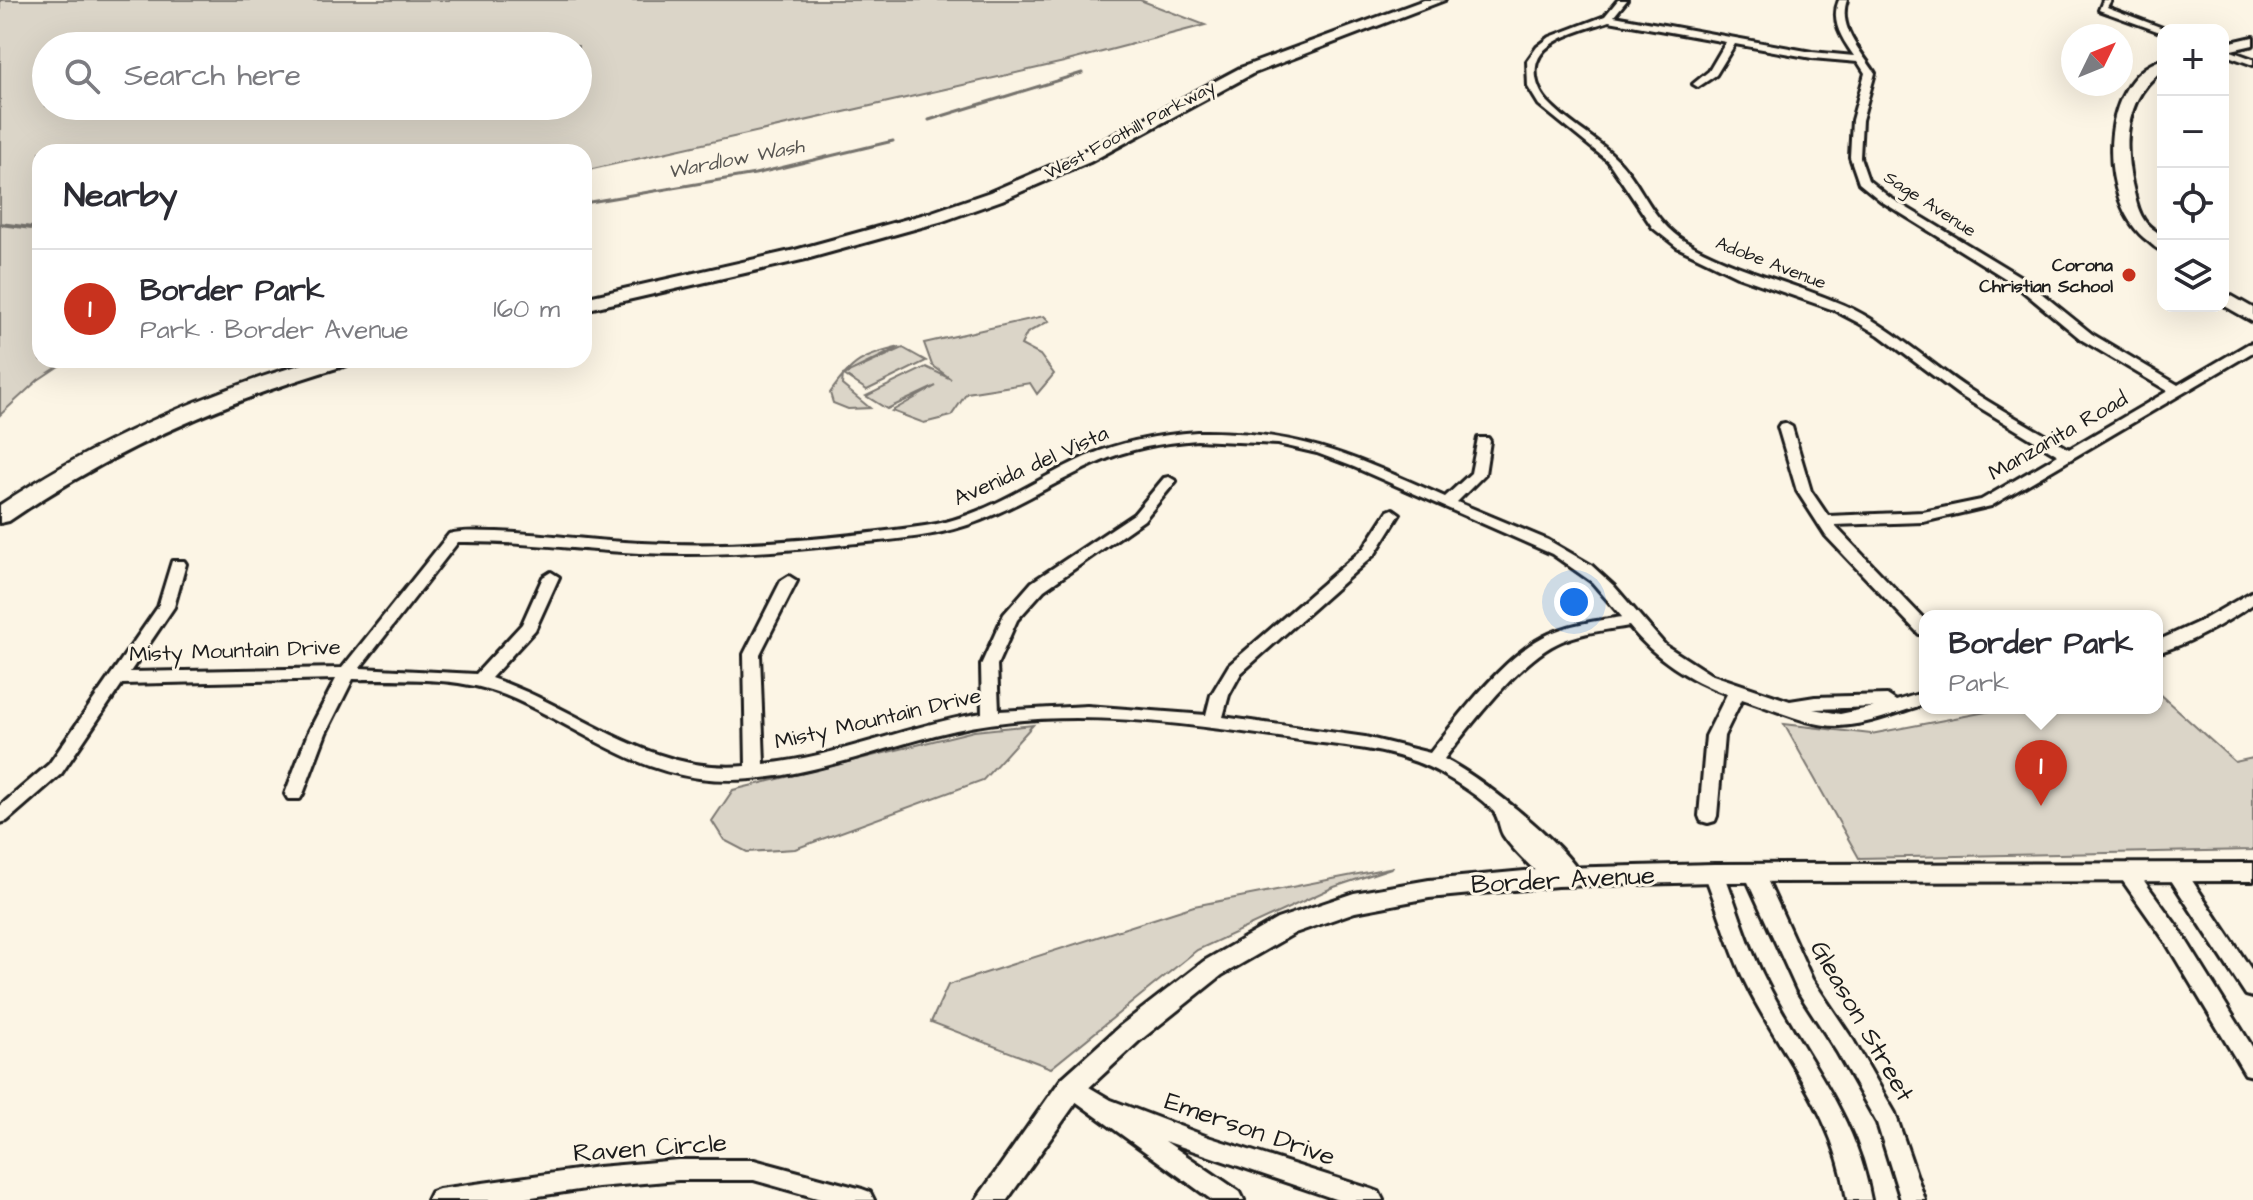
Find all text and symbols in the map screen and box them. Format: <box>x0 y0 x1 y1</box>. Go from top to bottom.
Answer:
north arrow <box>2061 24 2133 96</box>
map controls <box>2157 24 2229 312</box>
button: + <box>2157 24 2229 96</box>
search box <box>32 32 592 120</box>
icon: search <box>60 54 104 98</box>
text: Search here <box>124 55 301 97</box>
street label: West Foothill Parkway <box>1040 74 1220 186</box>
button: − <box>2157 96 2229 168</box>
water label: Wardlow Wash <box>666 132 807 186</box>
street label: Sage Avenue <box>1878 165 1981 244</box>
button: locate <box>2157 168 2229 240</box>
text: Nearby <box>64 172 178 220</box>
street label: Adobe Avenue <box>1712 230 1830 296</box>
button: layers <box>2157 240 2229 312</box>
place label: Corona Christian School <box>1979 253 2114 299</box>
marker: Corona Christian School <box>2120 266 2138 284</box>
text: Border Park <box>140 270 324 312</box>
text: 1 <box>88 291 92 327</box>
text: 160 m <box>493 291 560 327</box>
text: Park · Border Avenue <box>140 312 409 348</box>
street label: Manzanita Road <box>1983 384 2133 488</box>
street label: Avenida del Vista <box>949 418 1113 514</box>
your location <box>1554 582 1594 622</box>
popup <box>1919 610 2163 714</box>
text: Border Park <box>1949 623 2133 665</box>
street label: Misty Mountain Drive <box>129 632 341 671</box>
text: Park <box>1949 665 2009 701</box>
street label: Misty Mountain Drive <box>772 680 985 759</box>
pin: 1 <box>2015 740 2067 806</box>
street label: Border Avenue <box>1470 857 1656 903</box>
street label: Gleason Street <box>1801 934 1923 1109</box>
street label: Emerson Drive <box>1160 1083 1340 1175</box>
street label: Raven Circle <box>572 1125 728 1171</box>

